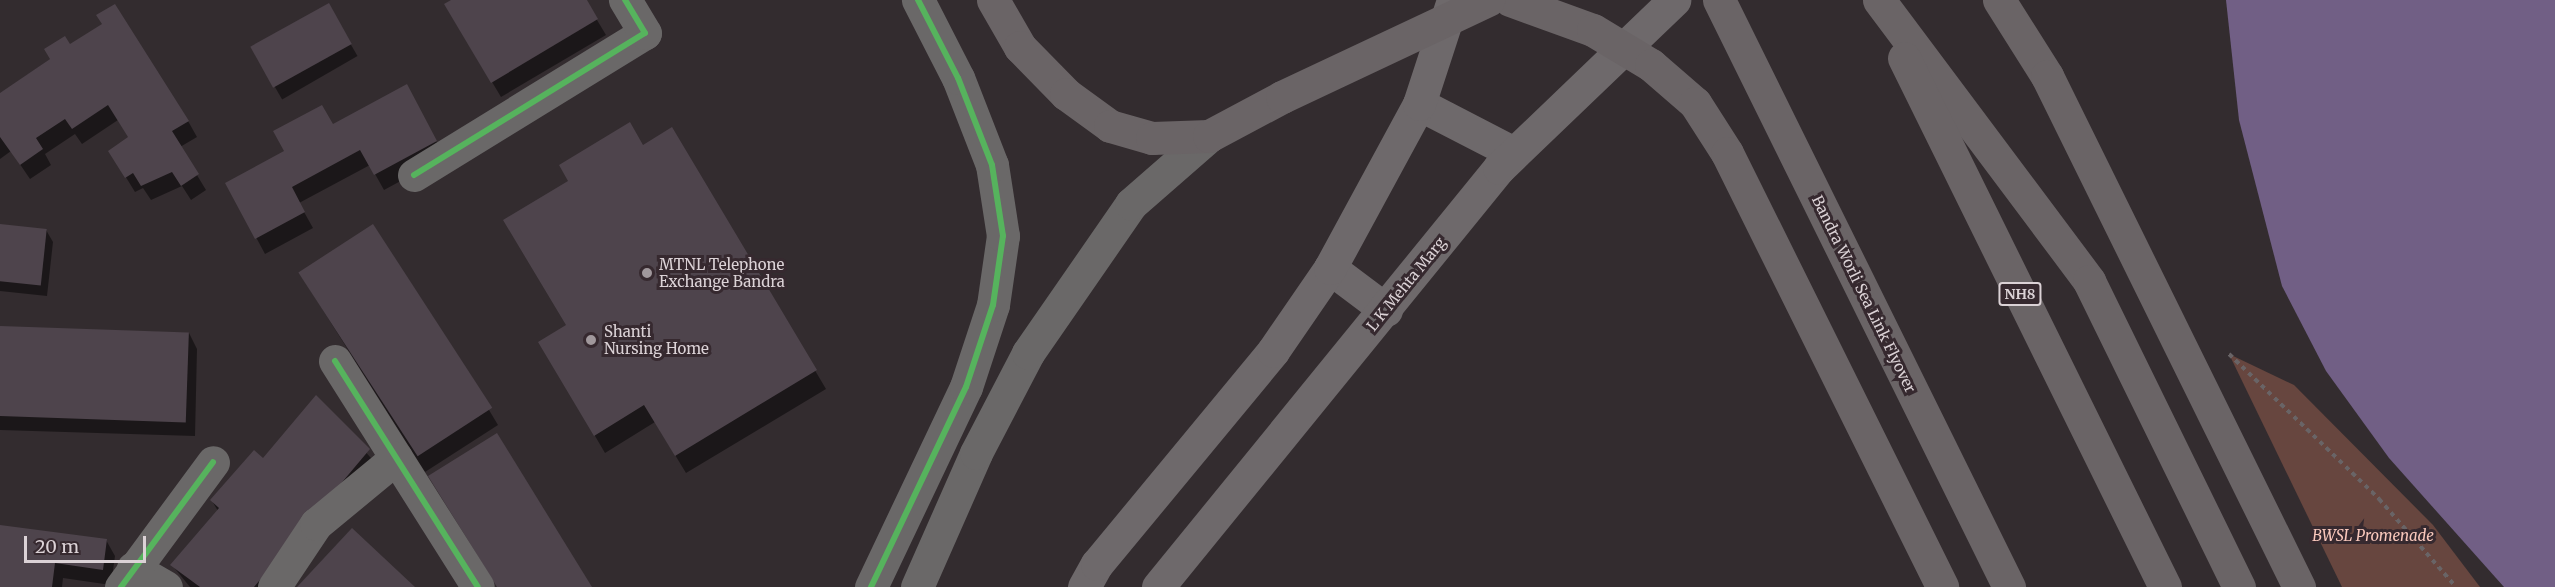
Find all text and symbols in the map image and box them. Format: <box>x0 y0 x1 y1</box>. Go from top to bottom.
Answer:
street label: Bandra Worli Sea Link Flyover <box>1808 192 1920 396</box>
street label: L K Mehta Marg <box>1363 234 1449 334</box>
place label: MTNL Telephone Exchange Bandra <box>659 255 785 290</box>
marker: MTNL Telephone Exchange Bandra <box>640 266 654 280</box>
road number: NH8 <box>1998 283 2042 305</box>
place label: Shanti Nursing Home <box>604 322 709 357</box>
marker: Shanti Nursing Home <box>582 331 600 349</box>
scale bar <box>27 524 148 562</box>
park label: BWSL Promenade <box>2312 527 2434 545</box>
text: 20 m <box>35 535 79 558</box>

